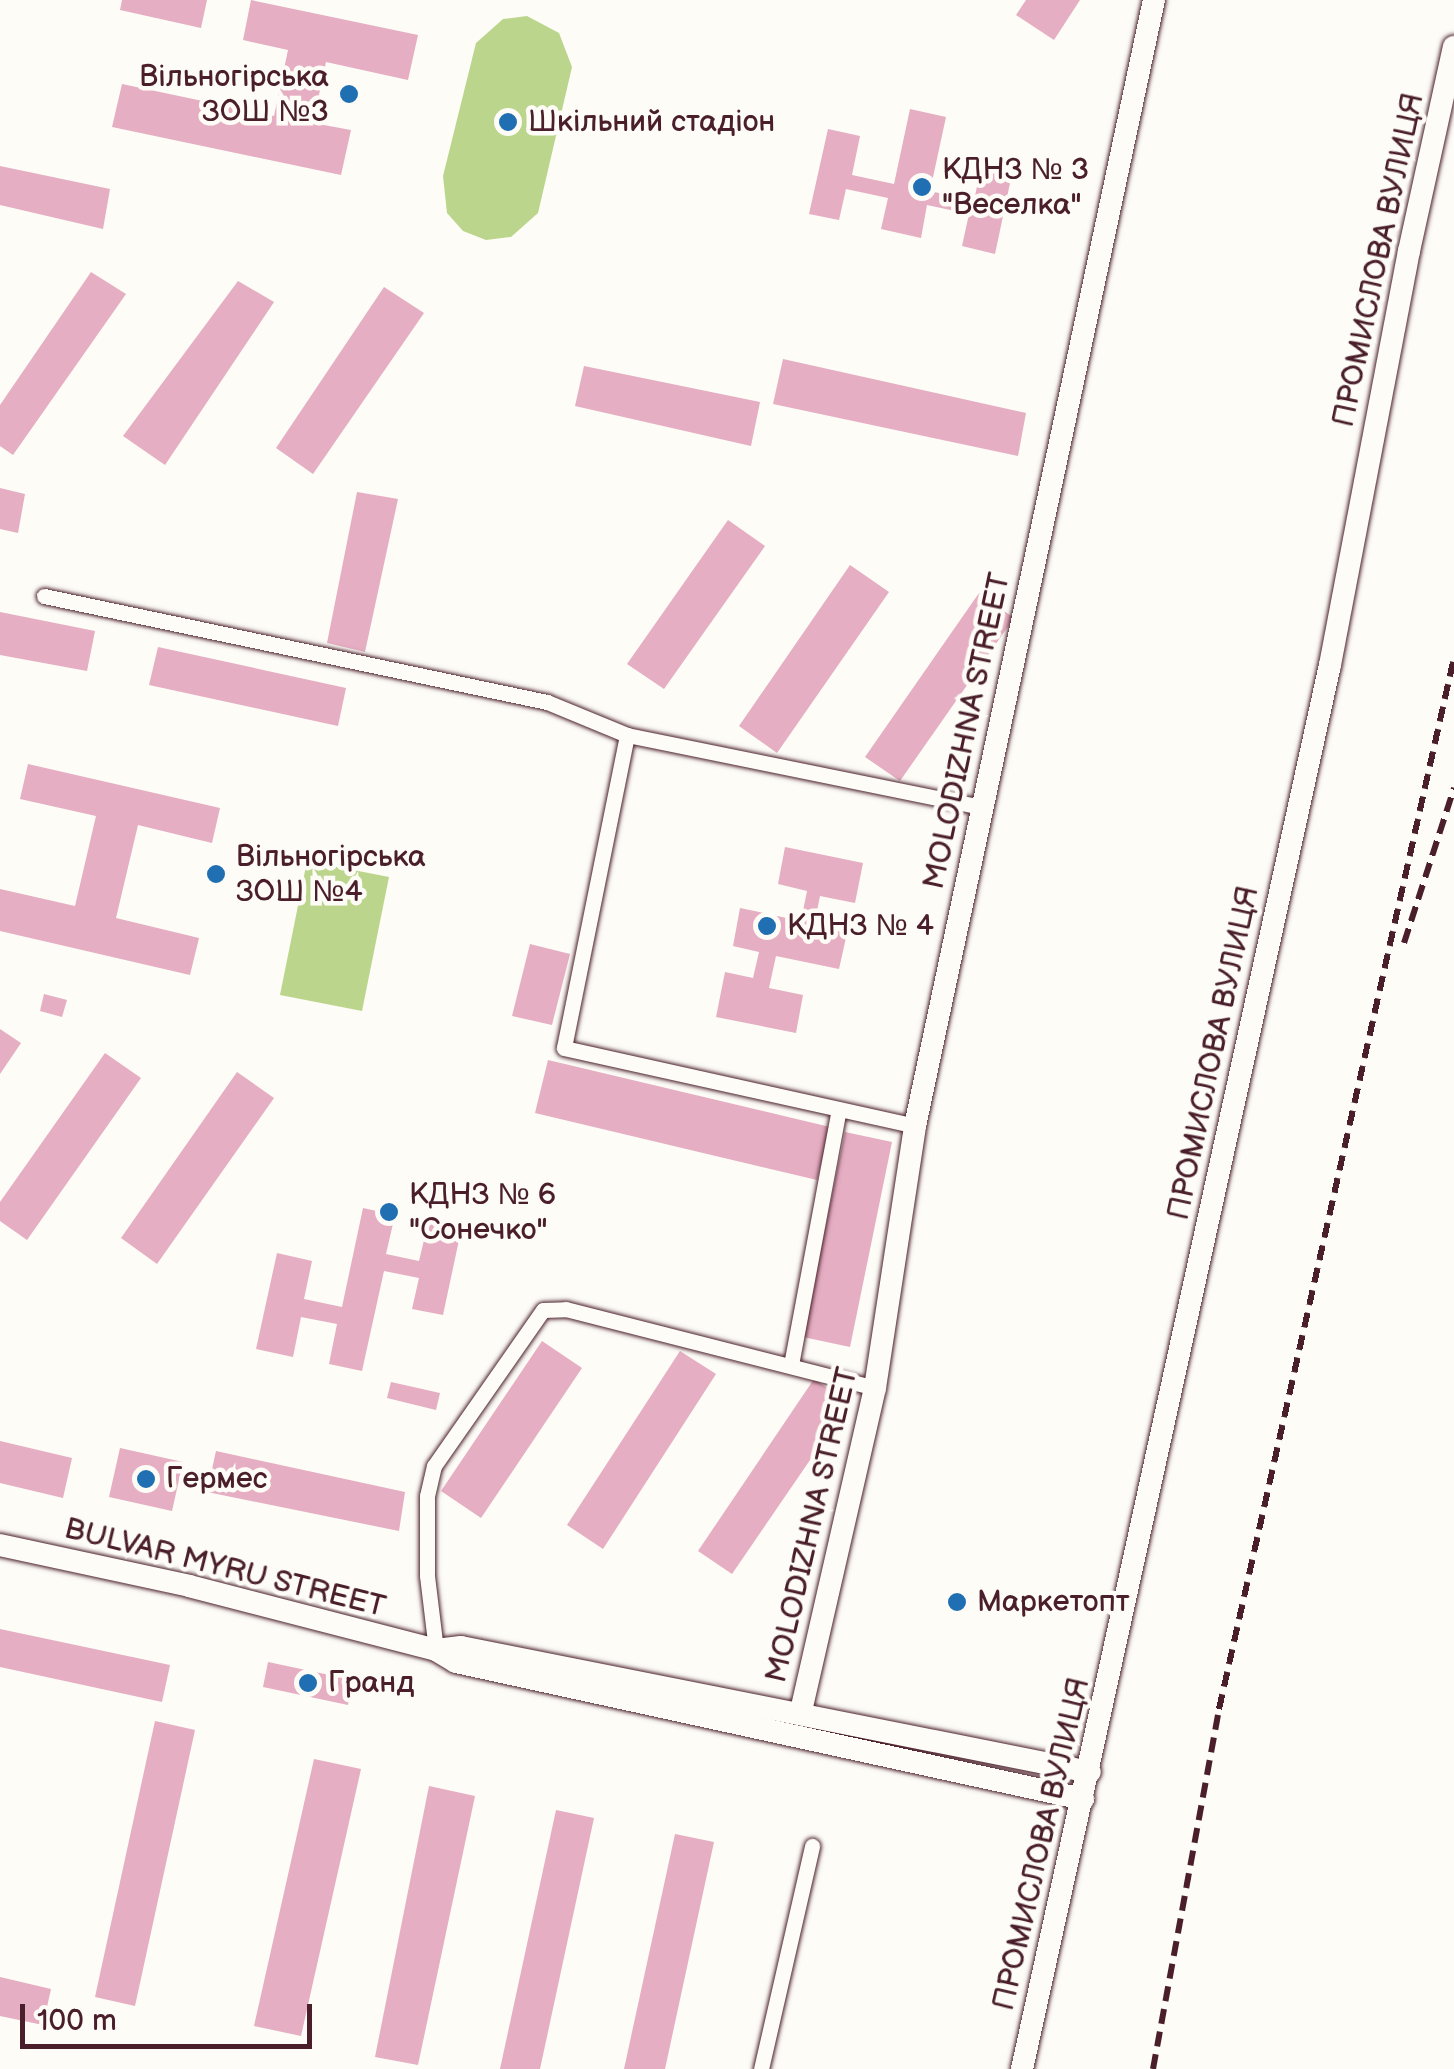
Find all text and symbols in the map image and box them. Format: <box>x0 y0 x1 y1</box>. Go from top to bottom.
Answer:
place label: Вільногірська ЗОШ №3 <box>139 59 329 130</box>
marker: Вільногірська ЗОШ №3 <box>338 83 360 105</box>
street label: ПРОМИСЛОВА ВУЛИЦЯ <box>1326 90 1432 430</box>
place label: Шкільний стадіон <box>528 104 775 140</box>
marker: Шкільний стадіон <box>497 111 519 133</box>
place label: КДНЗ № 3 "Веселка" <box>942 152 1089 222</box>
marker: КДНЗ № 3 "Веселка" <box>911 176 933 198</box>
street label: MOLODIZHNA STREET <box>916 569 1018 893</box>
place label: Вільногірська ЗОШ №4 <box>236 839 426 910</box>
marker: Вільногірська ЗОШ №4 <box>205 863 227 885</box>
street label: ПРОМИСЛОВА ВУЛИЦЯ <box>1161 883 1267 1223</box>
place label: КДНЗ № 4 <box>787 908 934 944</box>
marker: КДНЗ № 4 <box>756 915 778 937</box>
place label: КДНЗ № 6 "Сонечко" <box>409 1177 556 1248</box>
marker: КДНЗ № 6 "Сонечко" <box>378 1201 400 1223</box>
street label: MOLODIZHNA STREET <box>758 1364 866 1686</box>
place label: Гермес <box>166 1461 267 1497</box>
marker: Гермес <box>135 1468 157 1490</box>
street label: BULVAR MYRU STREET <box>60 1511 390 1625</box>
place label: Маркетопт <box>977 1584 1130 1620</box>
marker: Маркетопт <box>946 1591 968 1613</box>
place label: Гранд <box>328 1665 414 1701</box>
marker: Гранд <box>297 1672 319 1694</box>
street label: ПРОМИСЛОВА ВУЛИЦЯ <box>986 1674 1098 2014</box>
scale bar <box>25 1984 318 2046</box>
text: 100 m <box>37 2003 117 2039</box>

